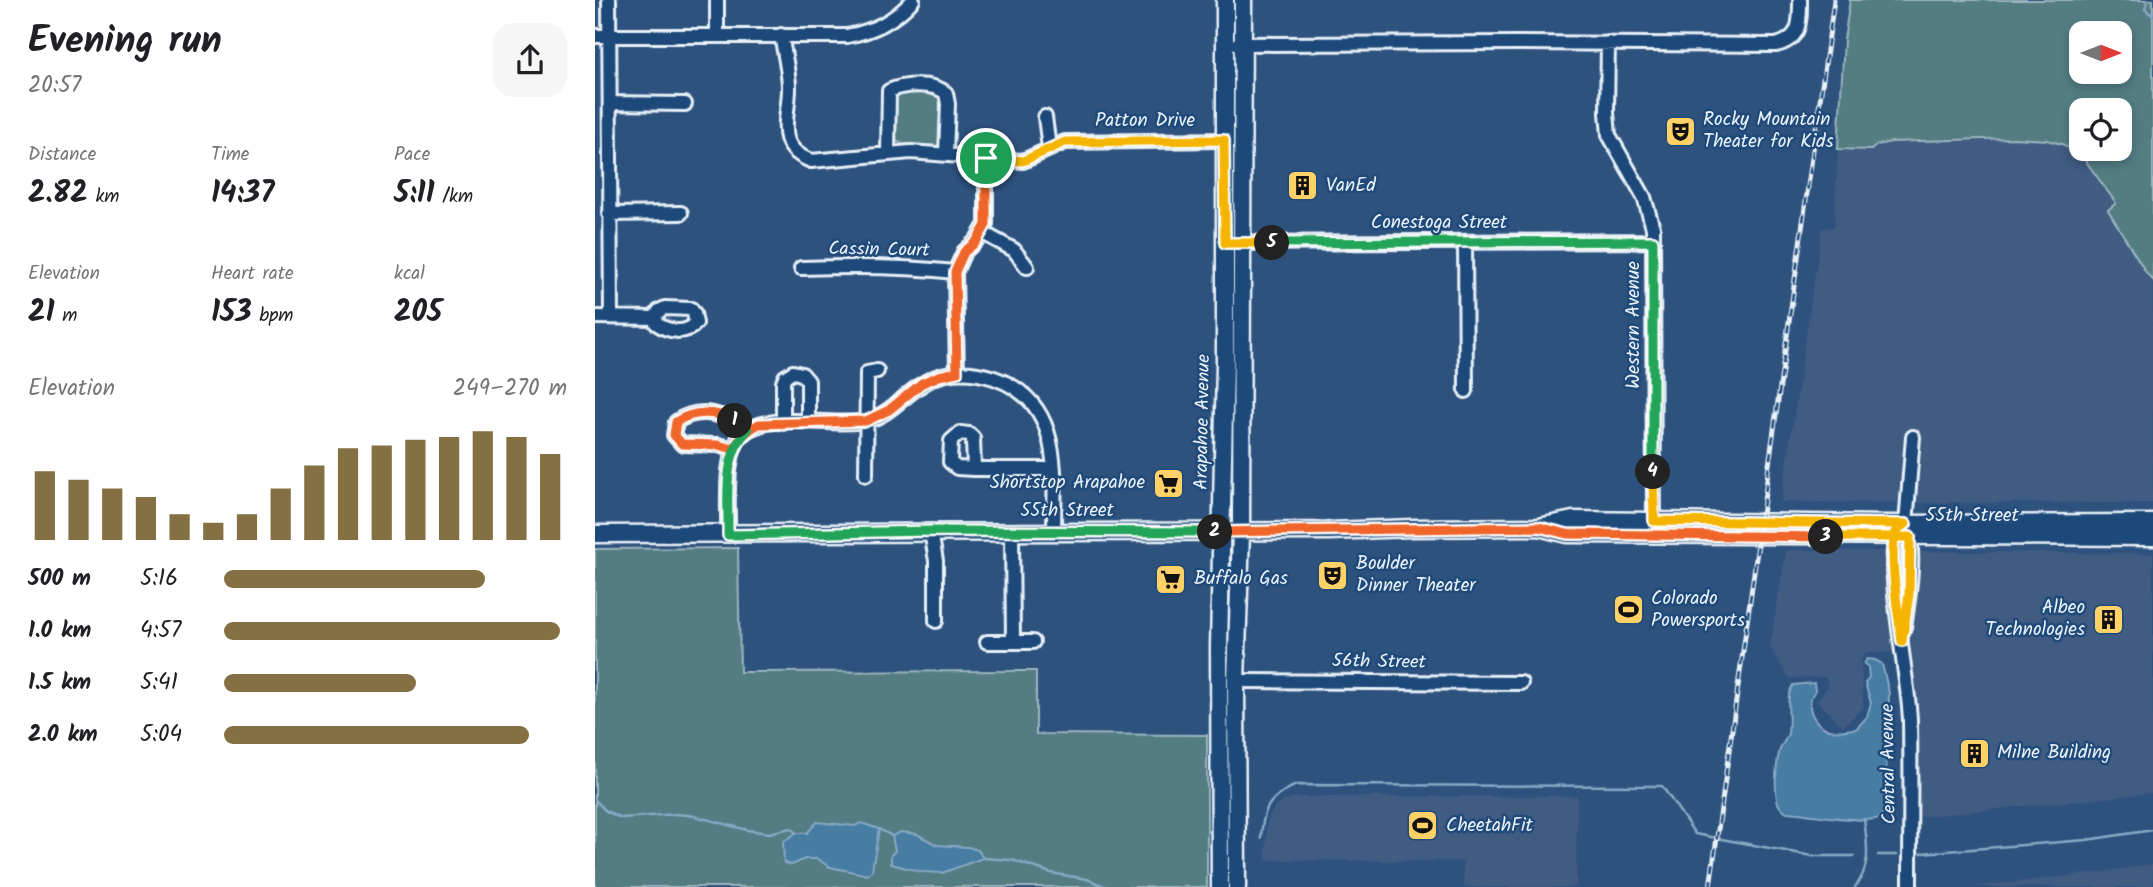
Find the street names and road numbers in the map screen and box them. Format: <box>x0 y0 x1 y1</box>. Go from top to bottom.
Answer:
street label: Patton Drive <box>1095 106 1195 136</box>
street label: Conestoga Street <box>1371 208 1508 238</box>
street label: Cassin Court <box>828 234 931 266</box>
street label: Western Avenue <box>1619 261 1649 389</box>
street label: Arapahoe Avenue <box>1187 353 1219 490</box>
street label: 55th Street <box>1020 496 1115 526</box>
street label: 55th Street <box>1925 501 2020 531</box>
street label: 56th Street <box>1332 646 1427 678</box>
street label: Central Avenue <box>1873 703 1905 825</box>

